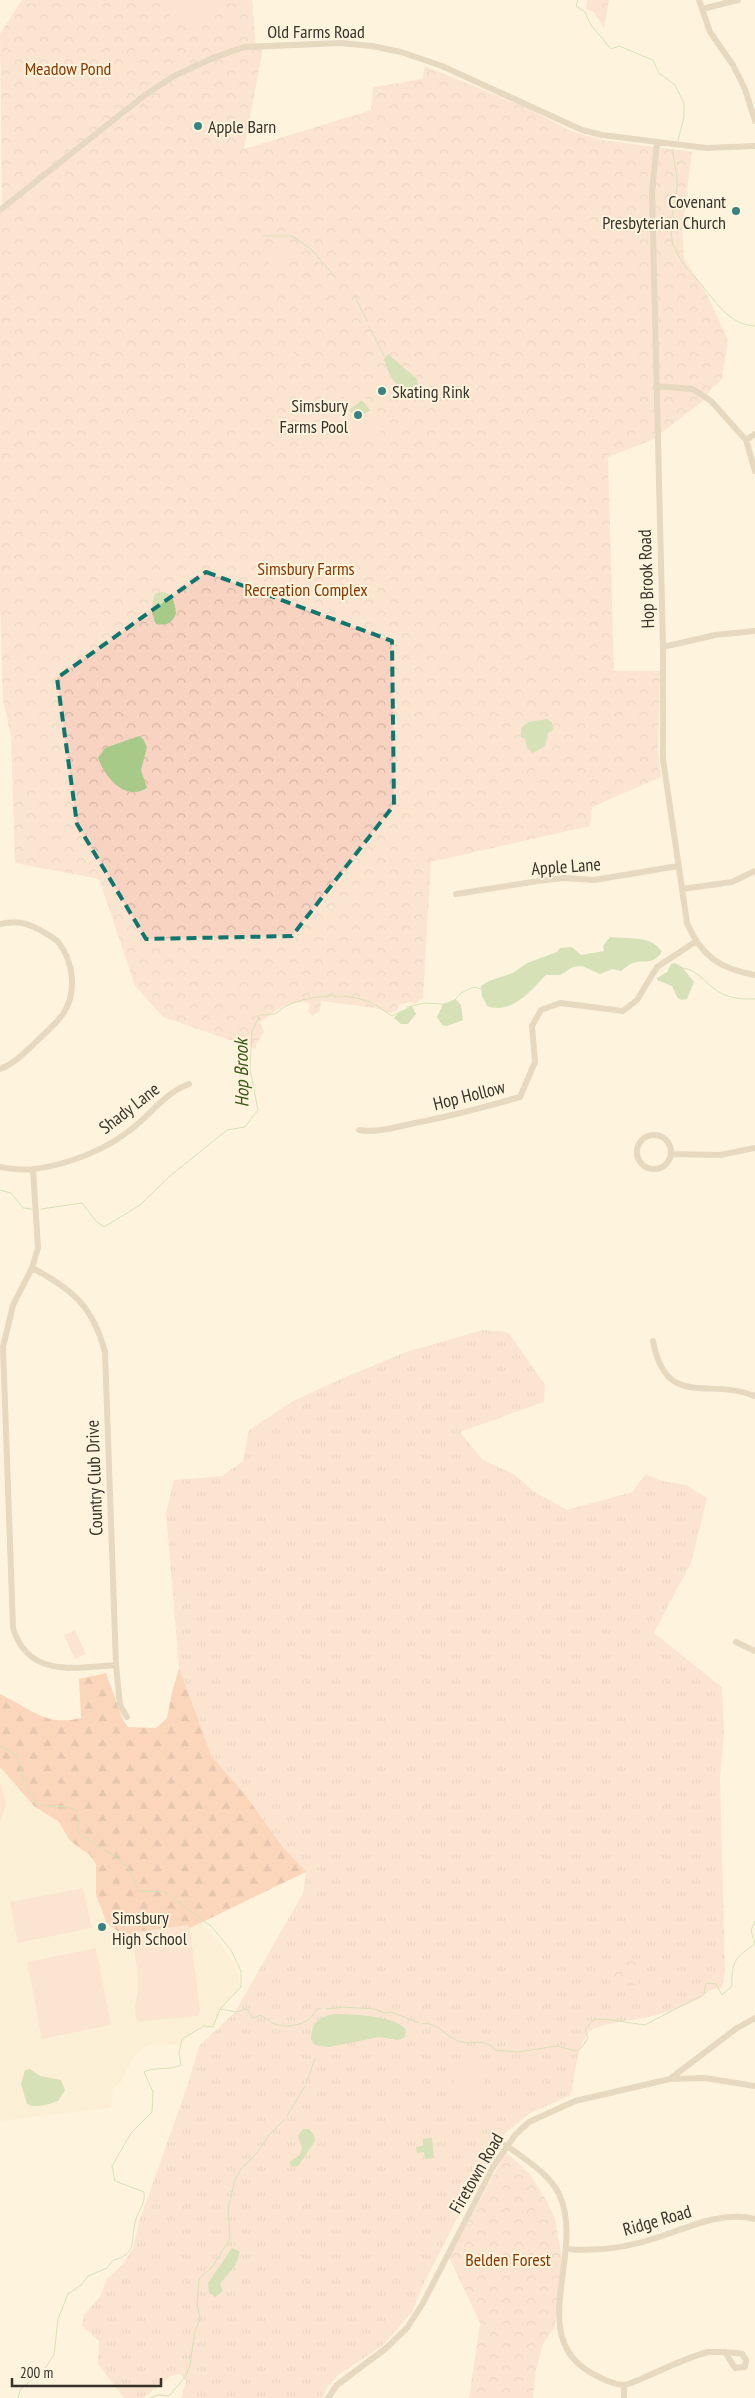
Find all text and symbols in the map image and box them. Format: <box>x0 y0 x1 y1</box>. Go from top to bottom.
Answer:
street label: Old Farms Road <box>267 20 365 43</box>
park label: Meadow Pond <box>25 57 111 80</box>
place label: Apple Barn <box>208 115 276 138</box>
marker: Apple Barn <box>192 120 204 132</box>
place label: Covenant Presbyterian Church <box>602 190 726 234</box>
marker: Covenant Presbyterian Church <box>730 205 742 217</box>
place label: Skating Rink <box>392 380 470 403</box>
marker: Skating Rink <box>376 385 388 397</box>
place label: Simsbury Farms Pool <box>279 394 349 438</box>
marker: Simsbury Farms Pool <box>352 409 364 421</box>
street label: Hop Brook Road <box>633 529 659 629</box>
park label: Simsbury Farms Recreation Complex <box>244 557 368 601</box>
street label: Apple Lane <box>531 852 601 880</box>
water label: Hop Brook <box>228 1036 254 1108</box>
street label: Hop Hollow <box>431 1075 508 1115</box>
street label: Shady Lane <box>94 1077 164 1139</box>
street label: Country Club Drive <box>80 1420 108 1536</box>
place label: Simsbury High School <box>112 1906 188 1950</box>
marker: Simsbury High School <box>96 1921 108 1933</box>
street label: Firetown Road <box>444 2129 508 2217</box>
street label: Ridge Road <box>620 2199 694 2241</box>
park label: Belden Forest <box>465 2248 551 2271</box>
scale bar <box>12 2356 161 2388</box>
text: 200 m <box>20 2363 53 2382</box>

